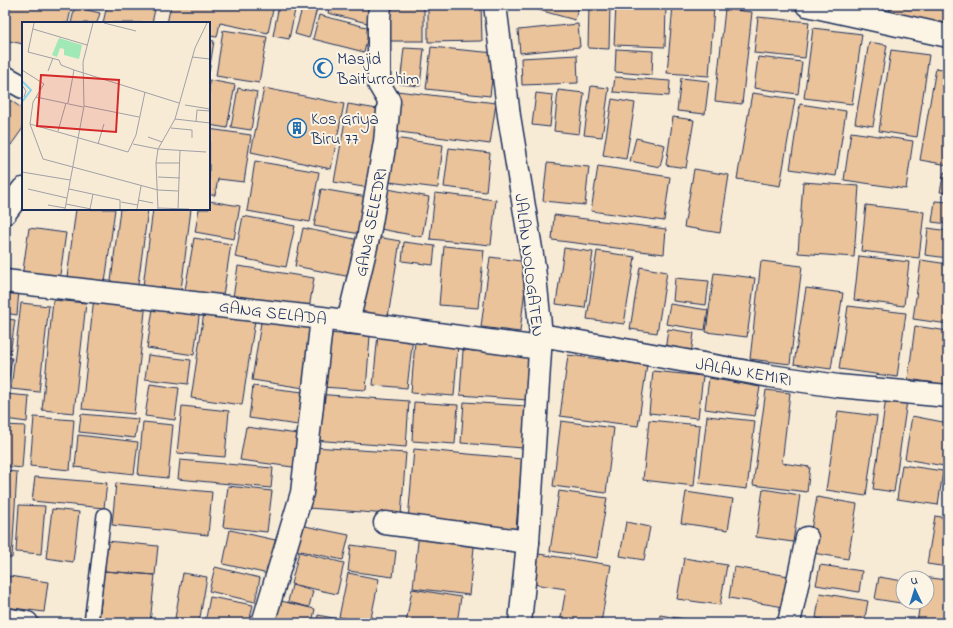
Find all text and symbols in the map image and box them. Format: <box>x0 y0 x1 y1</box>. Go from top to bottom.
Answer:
inset map <box>22 22 210 210</box>
place label: Masjid Baiturrohim <box>336 47 419 92</box>
mosque icon: Masjid Baiturrohim <box>312 57 334 79</box>
place label: Kos Griya Biru 77 <box>310 107 379 152</box>
building icon: Kos Griya Biru 77 <box>286 117 308 139</box>
street label: GANG SELEDRI <box>349 166 394 279</box>
street label: JALAN NOLOGATEN <box>507 192 550 338</box>
street label: GANG SELADA <box>217 294 328 333</box>
street label: JALAN KEMIRI <box>694 352 794 393</box>
north arrow <box>895 570 935 610</box>
text: U <box>910 573 918 589</box>

